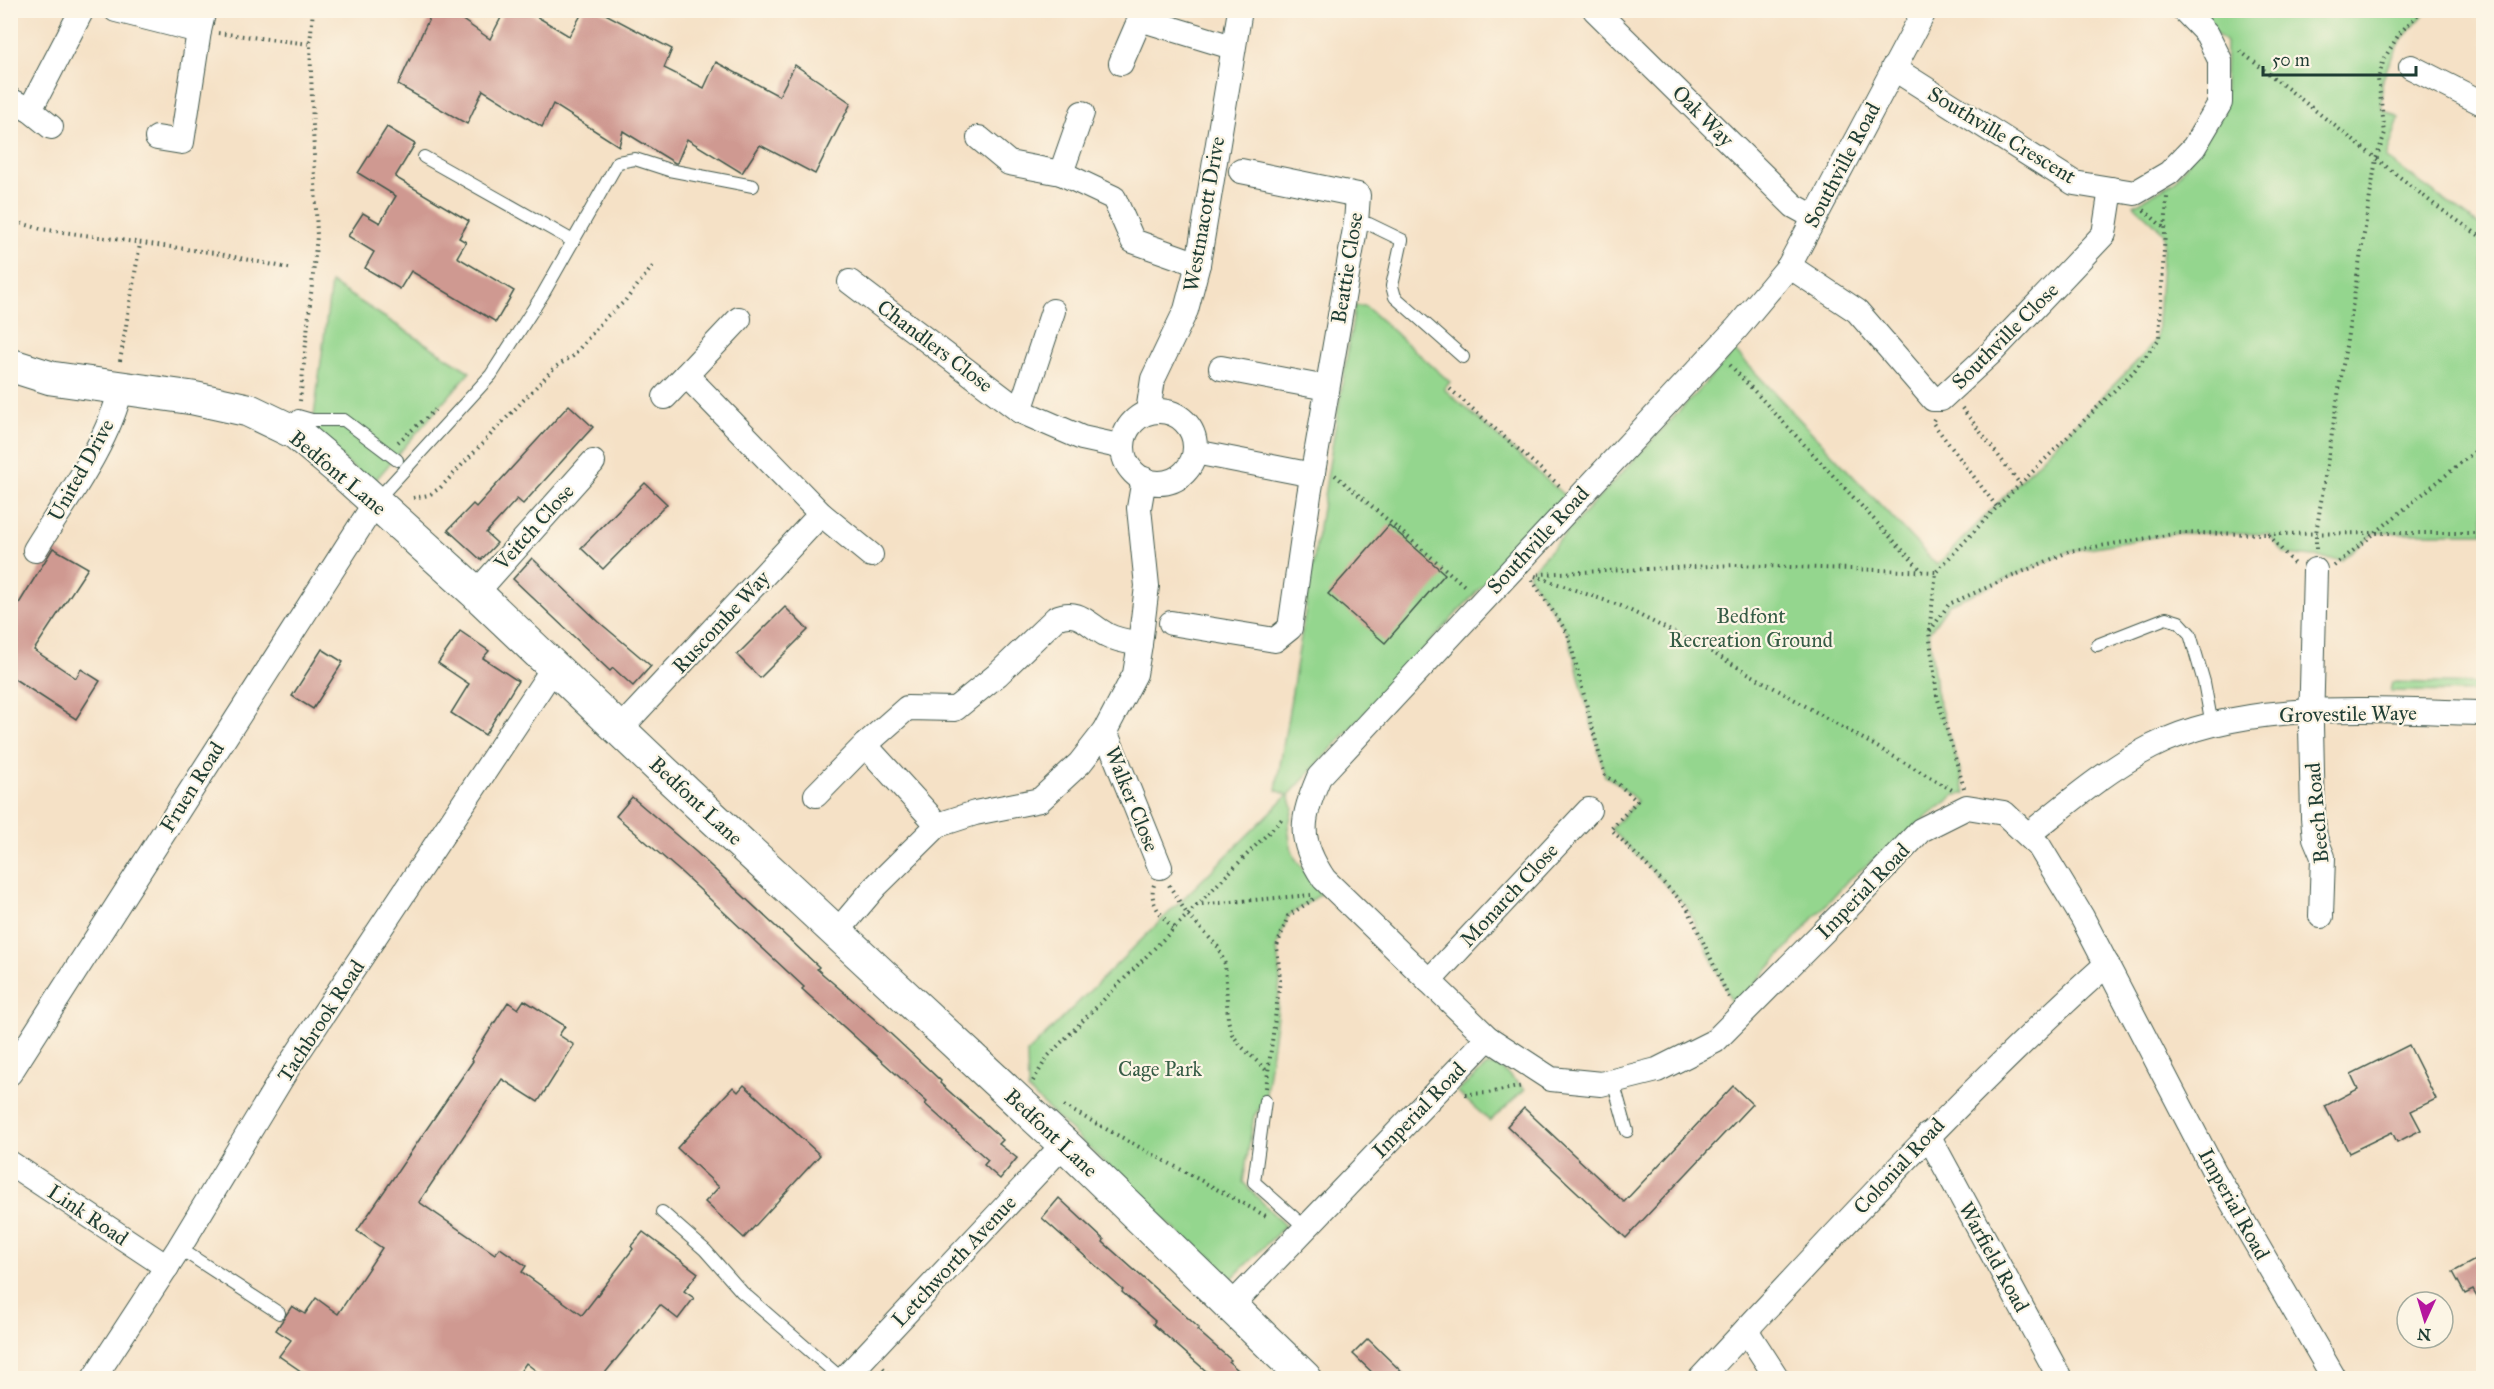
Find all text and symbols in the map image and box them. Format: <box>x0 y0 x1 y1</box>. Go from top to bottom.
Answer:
scale bar <box>2263 39 2416 77</box>
text: 50 m <box>2272 49 2310 71</box>
street label: Oak Way <box>1667 80 1740 153</box>
street label: Southville Crescent <box>1923 81 2081 190</box>
street label: Southville Road <box>1798 98 1886 232</box>
street label: Westmacott Drive <box>1178 134 1230 294</box>
street label: Beattie Close <box>1325 210 1369 326</box>
street label: Southville Close <box>1946 277 2064 395</box>
street label: Chandlers Close <box>872 294 998 398</box>
street label: United Drive <box>42 414 120 526</box>
street label: Bedfont Lane <box>284 425 392 521</box>
street label: Veitch Close <box>488 478 580 576</box>
street label: Southville Road <box>1481 480 1595 599</box>
street label: Ruscombe Way <box>667 564 776 679</box>
park label: Bedfont Recreation Ground <box>1669 603 1834 653</box>
street label: Grovestile Waye <box>2279 700 2417 728</box>
street label: Fruen Road <box>154 737 230 837</box>
street label: Walker Close <box>1099 743 1165 856</box>
street label: Bedfont Lane <box>644 751 748 851</box>
street label: Beech Road <box>2300 761 2334 865</box>
street label: Imperial Road <box>1811 837 1916 944</box>
street label: Monarch Close <box>1454 838 1564 952</box>
street label: Tachbrook Road <box>272 955 370 1087</box>
park label: Cage Park <box>1118 1056 1202 1082</box>
street label: Imperial Road <box>1367 1056 1472 1163</box>
street label: Bedfont Lane <box>999 1083 1103 1183</box>
street label: Colonial Road <box>1848 1112 1951 1220</box>
street label: Imperial Road <box>2193 1144 2275 1265</box>
street label: Link Road <box>43 1179 134 1252</box>
street label: Letchworth Avenue <box>886 1189 1022 1332</box>
street label: Warfield Road <box>1953 1197 2035 1317</box>
north arrow <box>2395 1290 2455 1350</box>
text: N <box>2416 1324 2431 1344</box>

